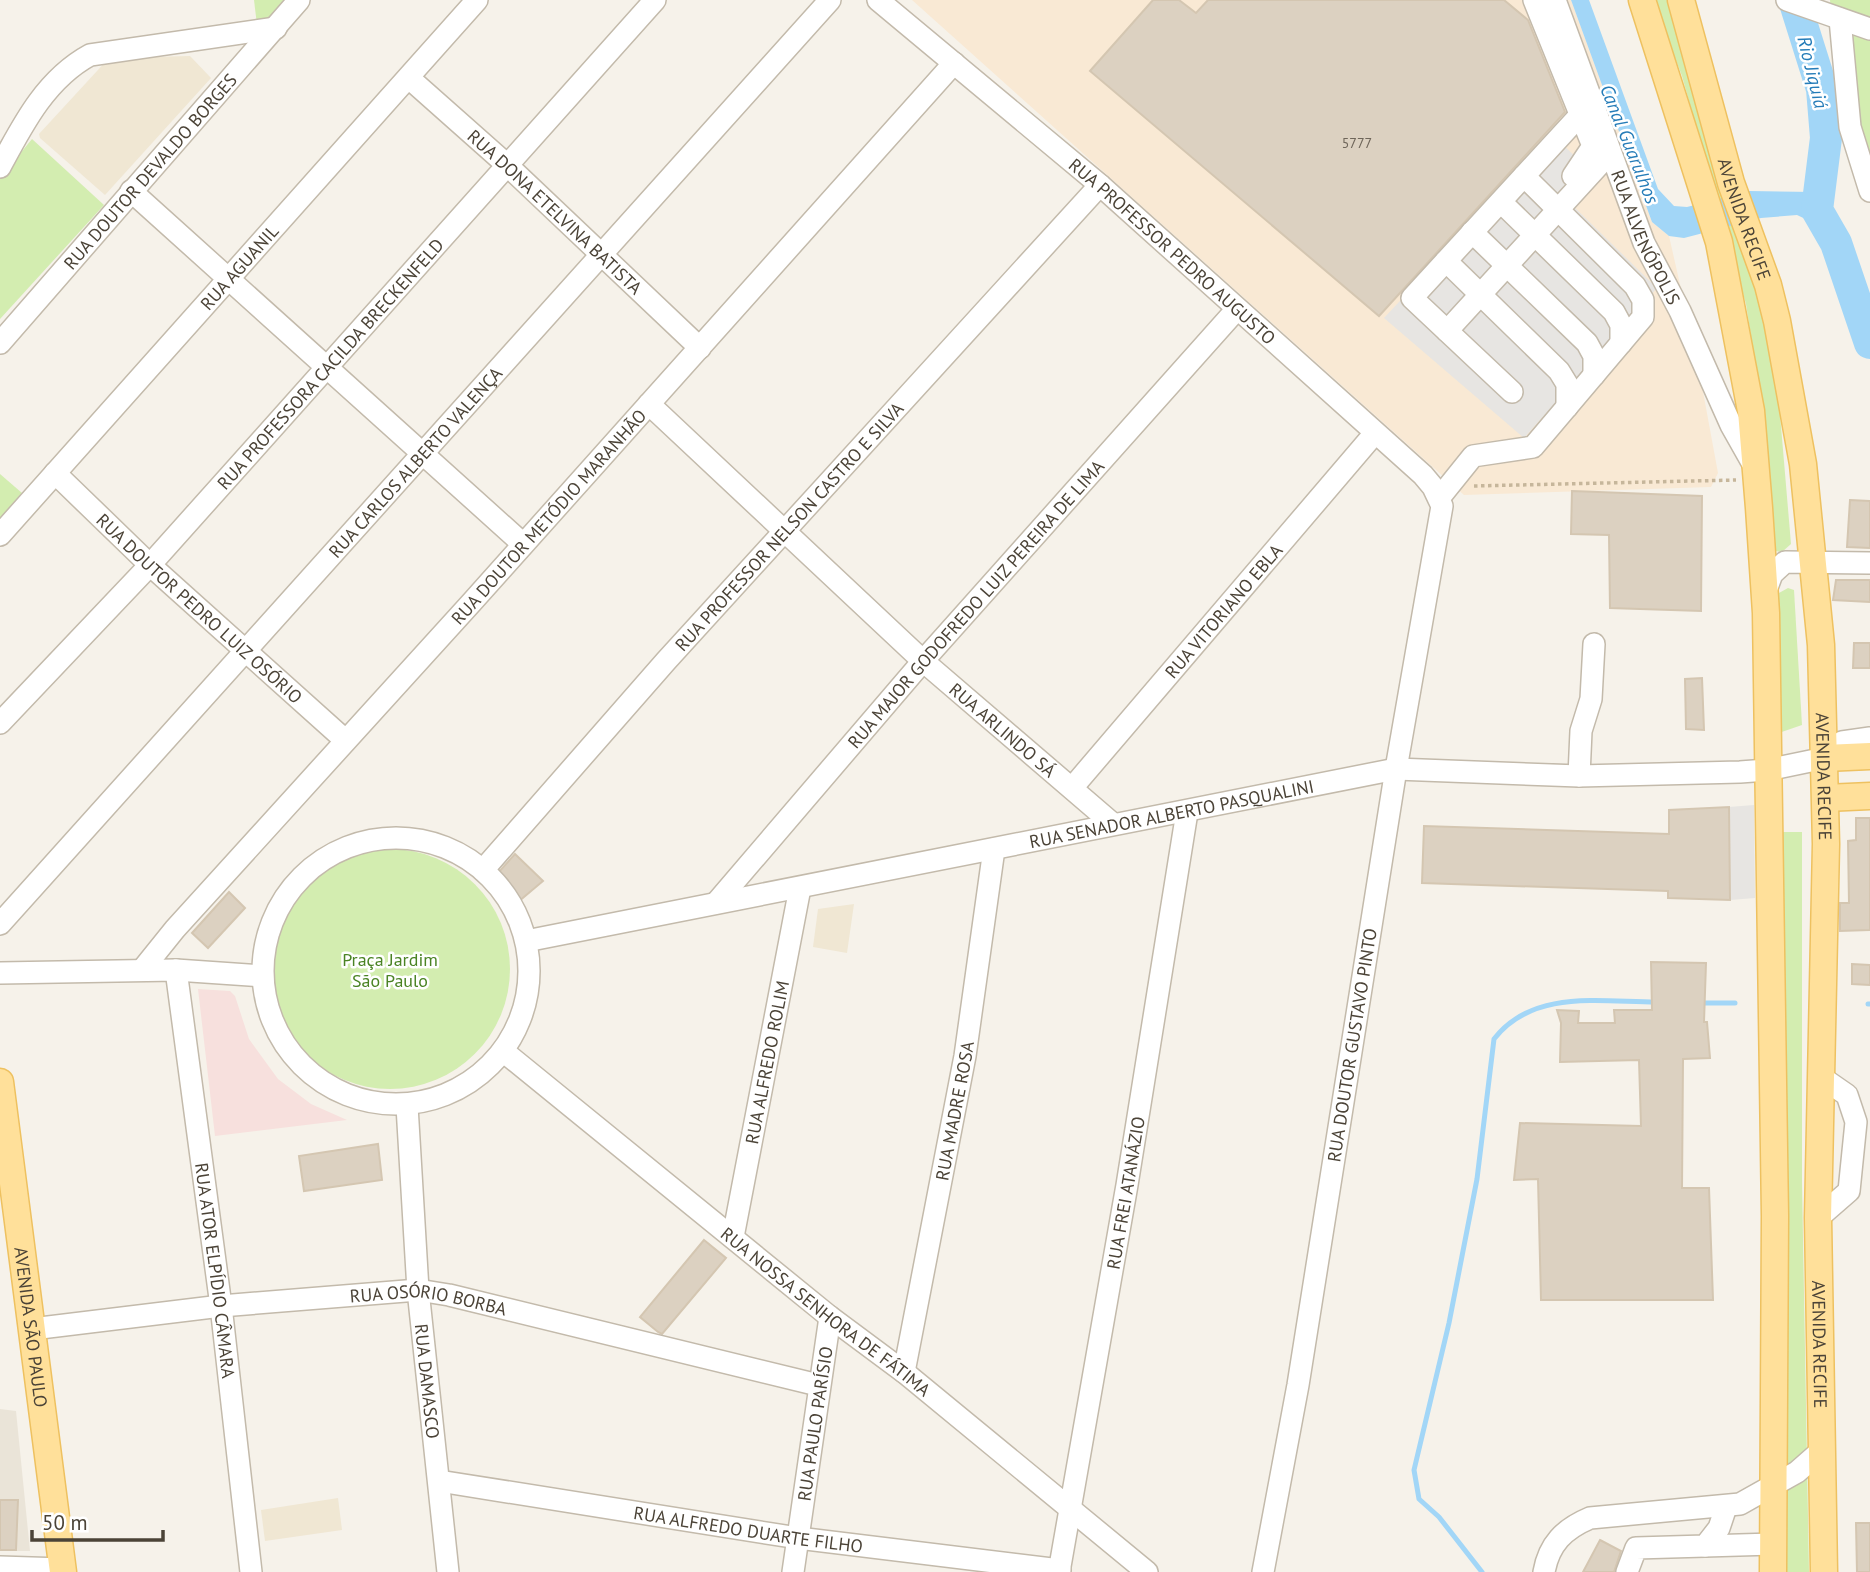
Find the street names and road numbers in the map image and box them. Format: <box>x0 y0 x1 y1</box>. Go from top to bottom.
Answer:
street label: RUA DOUTOR DEVALDO BORGES <box>58 68 241 274</box>
street label: RUA DONA ETELVINA BATISTA <box>463 124 648 299</box>
street label: RUA PROFESSOR PEDRO AUGUSTO <box>1064 153 1281 349</box>
street label: AVENIDA RECIFE <box>1713 155 1777 283</box>
street label: RUA ALVENÓPOLIS <box>1607 166 1686 308</box>
street label: RUA AGUANIL <box>195 220 283 314</box>
street label: RUA PROFESSORA CACILDA BRECKENFELD <box>212 233 448 494</box>
street label: RUA CARLOS ALBERTO VALENÇA <box>323 361 507 562</box>
street label: RUA PROFESSOR NELSON CASTRO E SILVA <box>669 397 908 656</box>
street label: RUA DOUTOR METÓDIO MARANHÃO <box>446 404 651 629</box>
street label: RUA MAJOR GODOFREDO LUIZ PEREIRA DE LIMA <box>842 454 1109 753</box>
street label: RUA DOUTOR PEDRO LUIZ OSÓRIO <box>92 508 307 708</box>
street label: RUA VITORIANO EBLA <box>1160 539 1287 683</box>
street label: RUA ARLINDO SÁ <box>945 677 1061 782</box>
street label: AVENIDA RECIFE <box>1811 712 1837 841</box>
street label: RUA SENADOR ALBERTO PASQUALINI <box>1027 774 1316 853</box>
street label: RUA DOUTOR GUSTAVO PINTO <box>1322 926 1382 1164</box>
street label: RUA ALFREDO ROLIM <box>740 979 793 1146</box>
street label: RUA MADRE ROSA <box>930 1039 978 1182</box>
street label: RUA FREI ATANÁZIO <box>1101 1115 1149 1271</box>
street label: RUA ATOR ELPÍDIO CÂMARA <box>190 1161 241 1380</box>
street label: RUA NOSSA SENHORA DE FÁTIMA <box>717 1222 936 1401</box>
street label: AVENIDA SÃO PAULO <box>10 1245 53 1408</box>
street label: RUA OSÓRIO BORBA <box>349 1278 510 1320</box>
street label: AVENIDA RECIFE <box>1808 1280 1833 1408</box>
street label: RUA DAMASCO <box>410 1323 445 1440</box>
street label: RUA PAULO PARÍSIO <box>792 1345 837 1502</box>
street label: RUA ALFREDO DUARTE FILHO <box>632 1501 864 1557</box>

